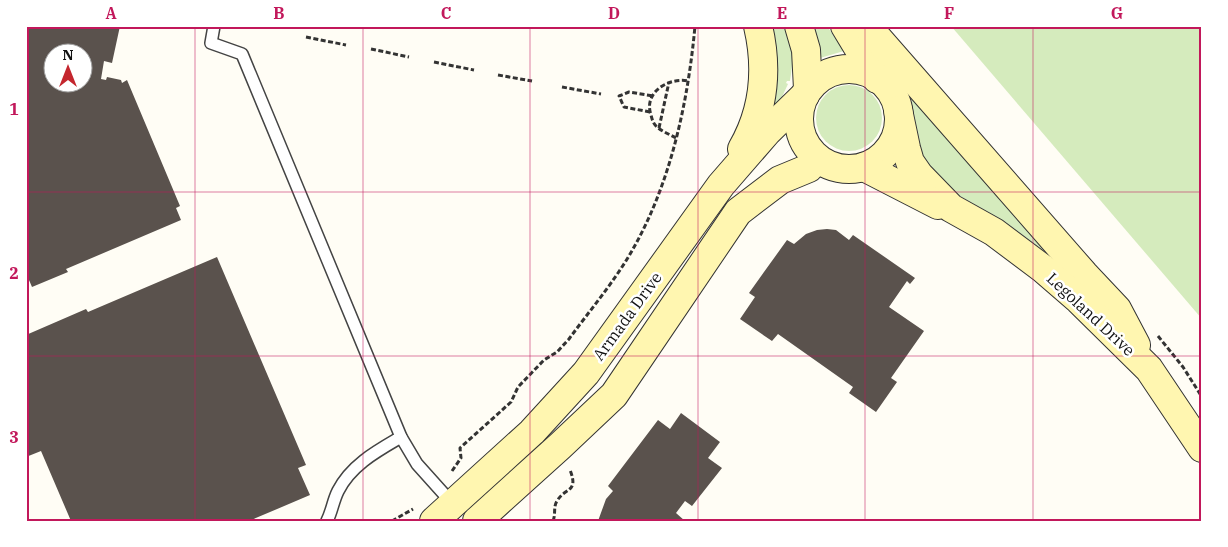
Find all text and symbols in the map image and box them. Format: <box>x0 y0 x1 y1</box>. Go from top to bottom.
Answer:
text: A <box>105 3 117 23</box>
text: B <box>273 3 285 23</box>
text: C <box>441 3 451 23</box>
text: D <box>608 3 620 23</box>
text: E <box>777 3 787 23</box>
text: F <box>944 3 954 23</box>
text: G <box>1111 3 1123 23</box>
north arrow <box>42 42 92 92</box>
text: N <box>62 46 74 64</box>
text: 1 <box>9 99 19 119</box>
text: 2 <box>9 263 19 283</box>
street label: Armada Drive <box>588 268 666 364</box>
street label: Legoland Drive <box>1043 268 1139 360</box>
text: 3 <box>9 427 19 447</box>

